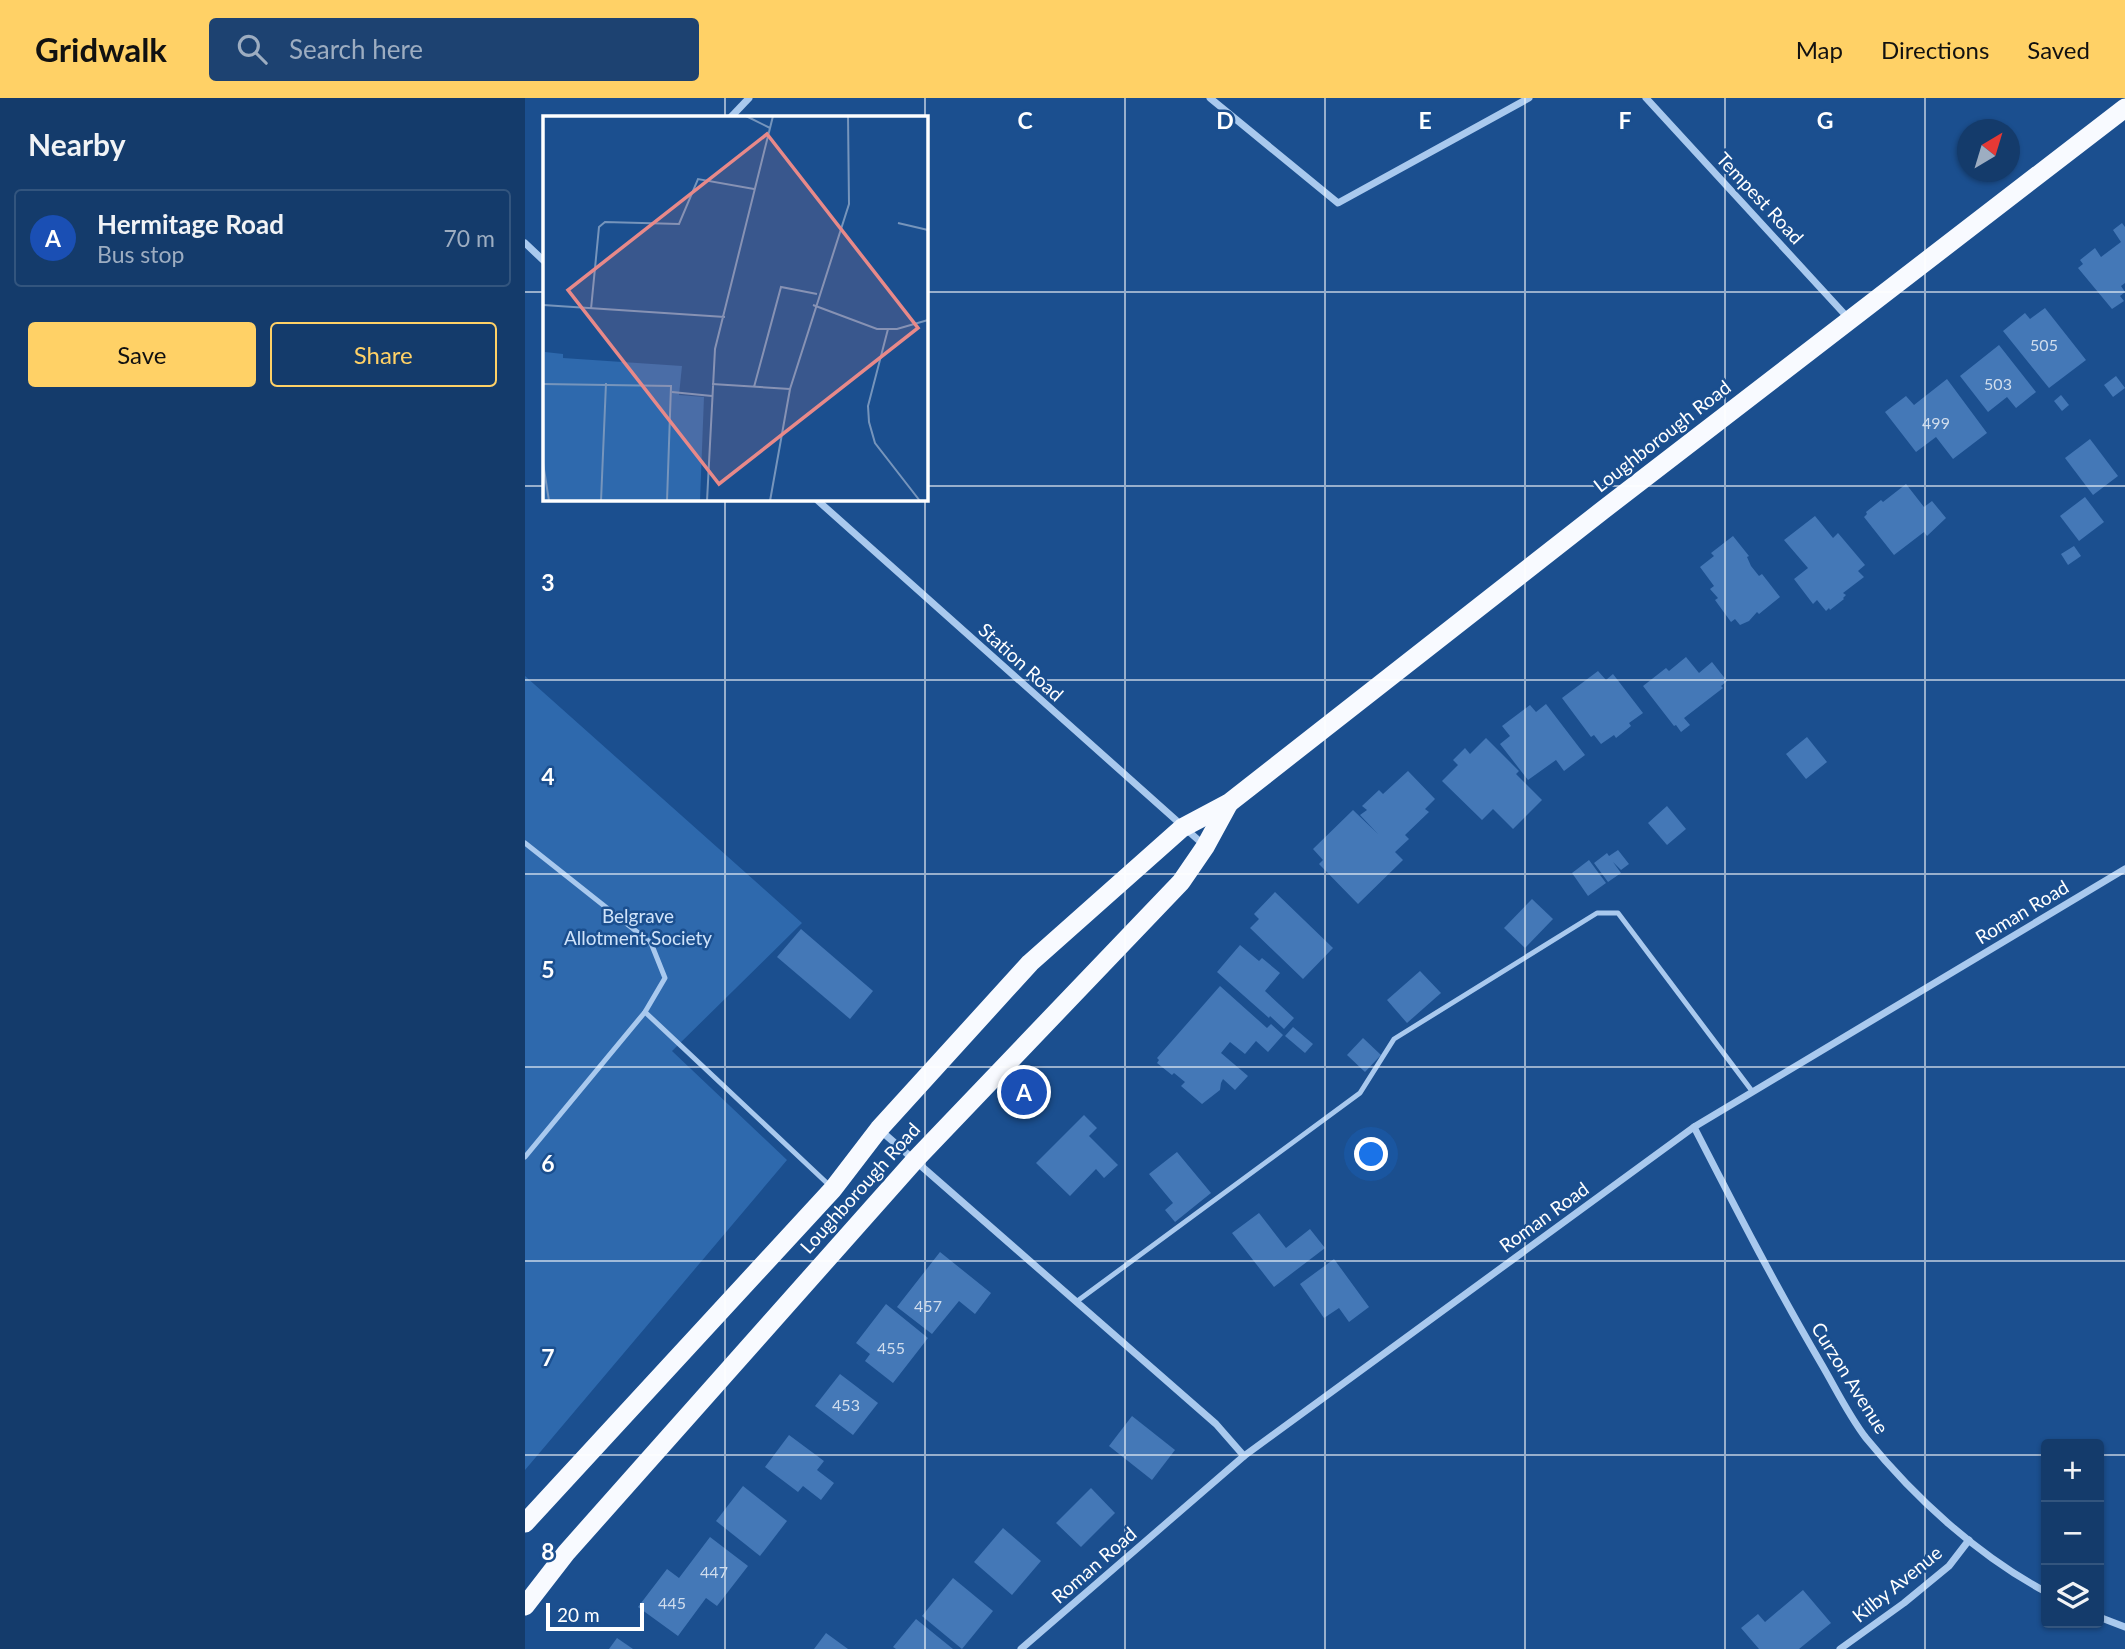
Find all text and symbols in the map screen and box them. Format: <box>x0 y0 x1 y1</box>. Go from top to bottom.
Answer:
search box <box>209 18 699 81</box>
text: Gridwalk <box>35 29 167 69</box>
icon: search <box>233 30 271 68</box>
text: Search here <box>289 33 423 65</box>
text: Map <box>1796 35 1843 64</box>
text: Directions <box>1881 35 1989 64</box>
text: Saved <box>2027 35 2090 64</box>
text: C <box>1017 106 1033 134</box>
text: D <box>1216 106 1234 134</box>
text: E <box>1418 106 1432 134</box>
text: F <box>1618 106 1632 134</box>
text: G <box>1817 106 1833 134</box>
inset map <box>543 116 927 500</box>
north arrow <box>1957 119 2020 182</box>
text: Nearby <box>28 126 126 162</box>
street label: Tempest Road <box>1712 147 1809 248</box>
text: Hermitage Road <box>97 208 284 240</box>
text: A <box>45 224 61 252</box>
text: 70 m <box>444 224 495 252</box>
text: Bus stop <box>97 240 184 268</box>
button: Save <box>28 322 256 387</box>
button: Share <box>270 322 497 387</box>
house number: 505 <box>2030 335 2058 354</box>
house number: 503 <box>1984 374 2012 393</box>
street label: Loughborough Road <box>1589 375 1735 496</box>
house number: 499 <box>1922 413 1950 432</box>
text: 3 <box>541 568 555 596</box>
street label: Station Road <box>974 618 1068 706</box>
text: 4 <box>541 762 555 790</box>
street label: Roman Road <box>1971 875 2073 948</box>
park label: Belgrave Allotment Society <box>564 904 712 949</box>
text: 5 <box>541 955 555 983</box>
pin: A <box>1001 1066 1047 1118</box>
street label: Loughborough Road <box>795 1118 924 1258</box>
your location <box>1354 1137 1388 1171</box>
text: 6 <box>541 1149 555 1177</box>
street label: Roman Road <box>1495 1177 1593 1257</box>
house number: 457 <box>914 1296 942 1315</box>
street label: Curzon Avenue <box>1807 1318 1894 1438</box>
house number: 455 <box>877 1338 905 1357</box>
text: 7 <box>541 1343 555 1371</box>
house number: 453 <box>832 1395 860 1414</box>
map controls <box>2041 1439 2104 1628</box>
button: + <box>2041 1439 2104 1502</box>
button: − <box>2041 1502 2104 1565</box>
street label: Roman Road <box>1047 1522 1141 1608</box>
text: 8 <box>541 1537 555 1565</box>
street label: Kilby Avenue <box>1847 1541 1946 1627</box>
house number: 447 <box>700 1562 728 1581</box>
button: layers <box>2041 1565 2104 1628</box>
house number: 445 <box>658 1593 686 1612</box>
scale bar <box>546 1600 644 1632</box>
text: 20 m <box>557 1603 600 1626</box>

